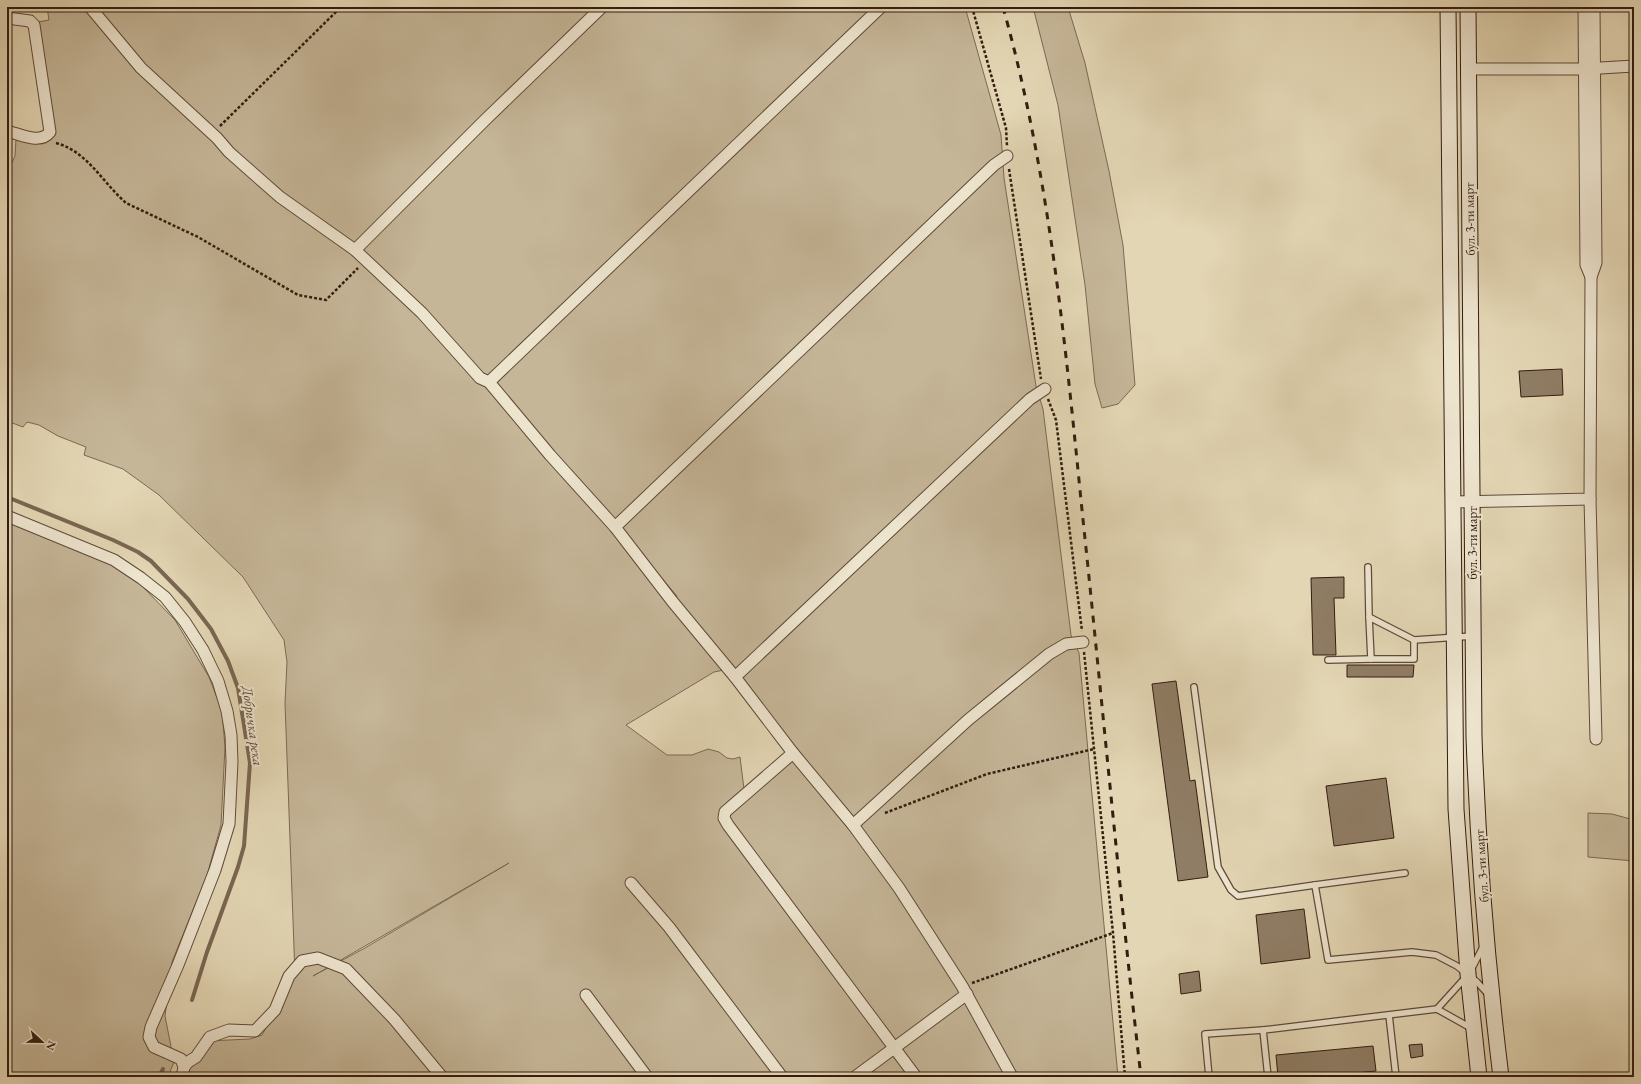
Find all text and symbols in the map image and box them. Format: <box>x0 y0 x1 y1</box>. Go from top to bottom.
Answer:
street label: бул. 3-ти март <box>1460 182 1479 256</box>
street label: бул. 3-ти март <box>1464 506 1481 580</box>
water label: Добричка река <box>238 684 268 767</box>
street label: бул. 3-ти март <box>1470 828 1493 903</box>
north arrow <box>22 1022 62 1062</box>
text: N <box>43 1039 59 1053</box>

